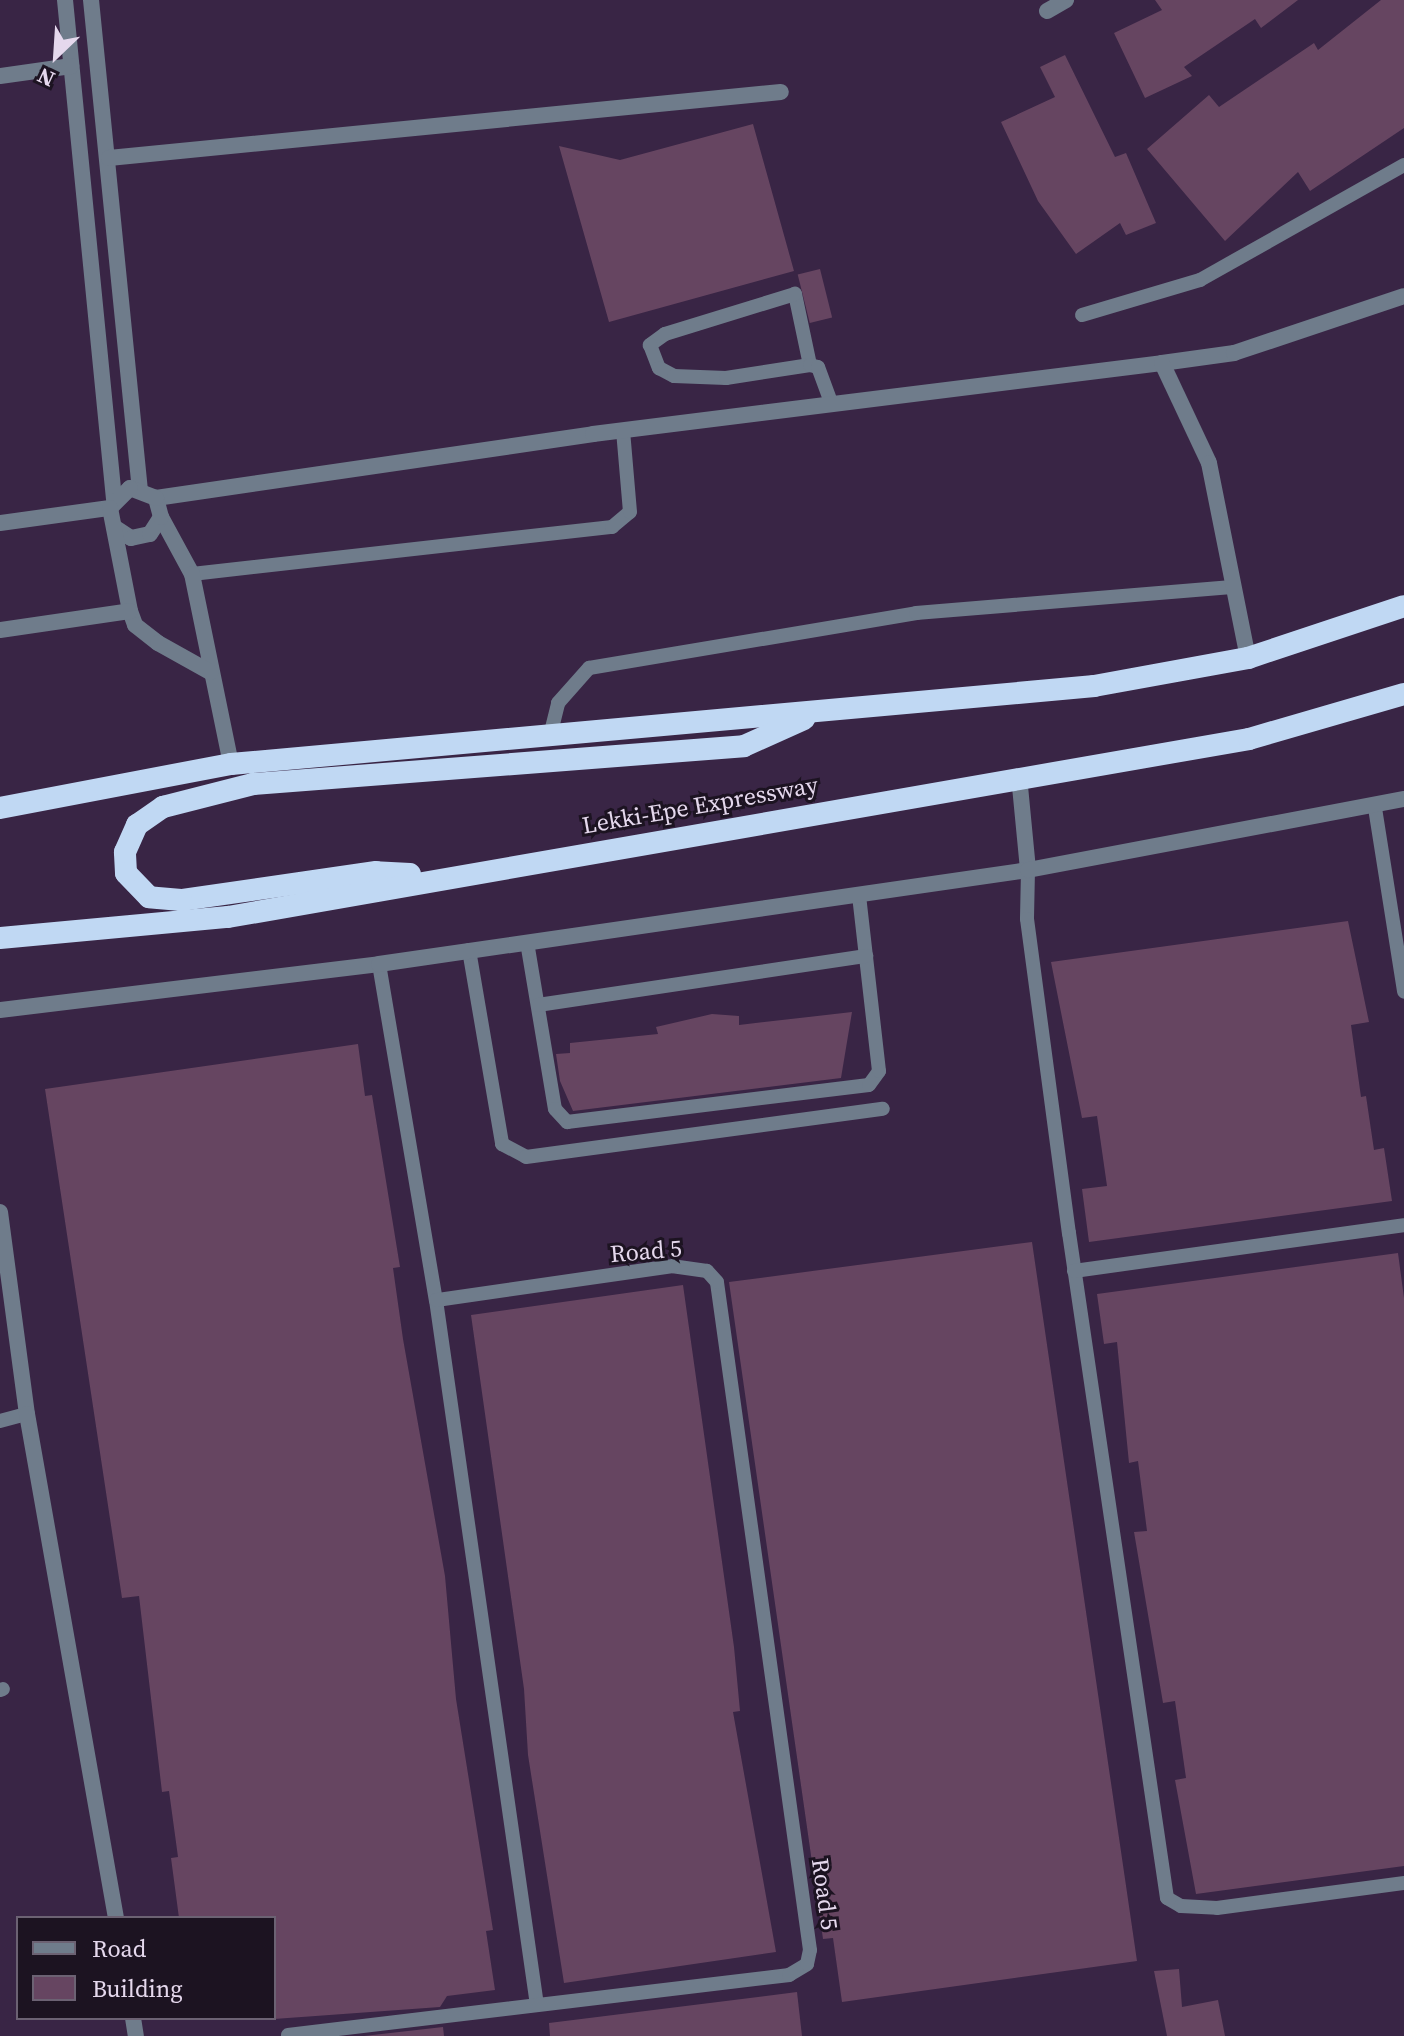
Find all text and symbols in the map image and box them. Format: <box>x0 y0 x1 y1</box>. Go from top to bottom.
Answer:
north arrow <box>16 16 96 96</box>
text: N <box>32 61 59 95</box>
street label: Lekki-Epe Expressway <box>580 770 820 840</box>
street label: Road 5 <box>609 1234 683 1268</box>
street label: Road 5 <box>806 1856 844 1932</box>
legend <box>16 1916 276 2020</box>
text: Road <box>92 1932 146 1965</box>
text: Building <box>92 1972 183 2005</box>

